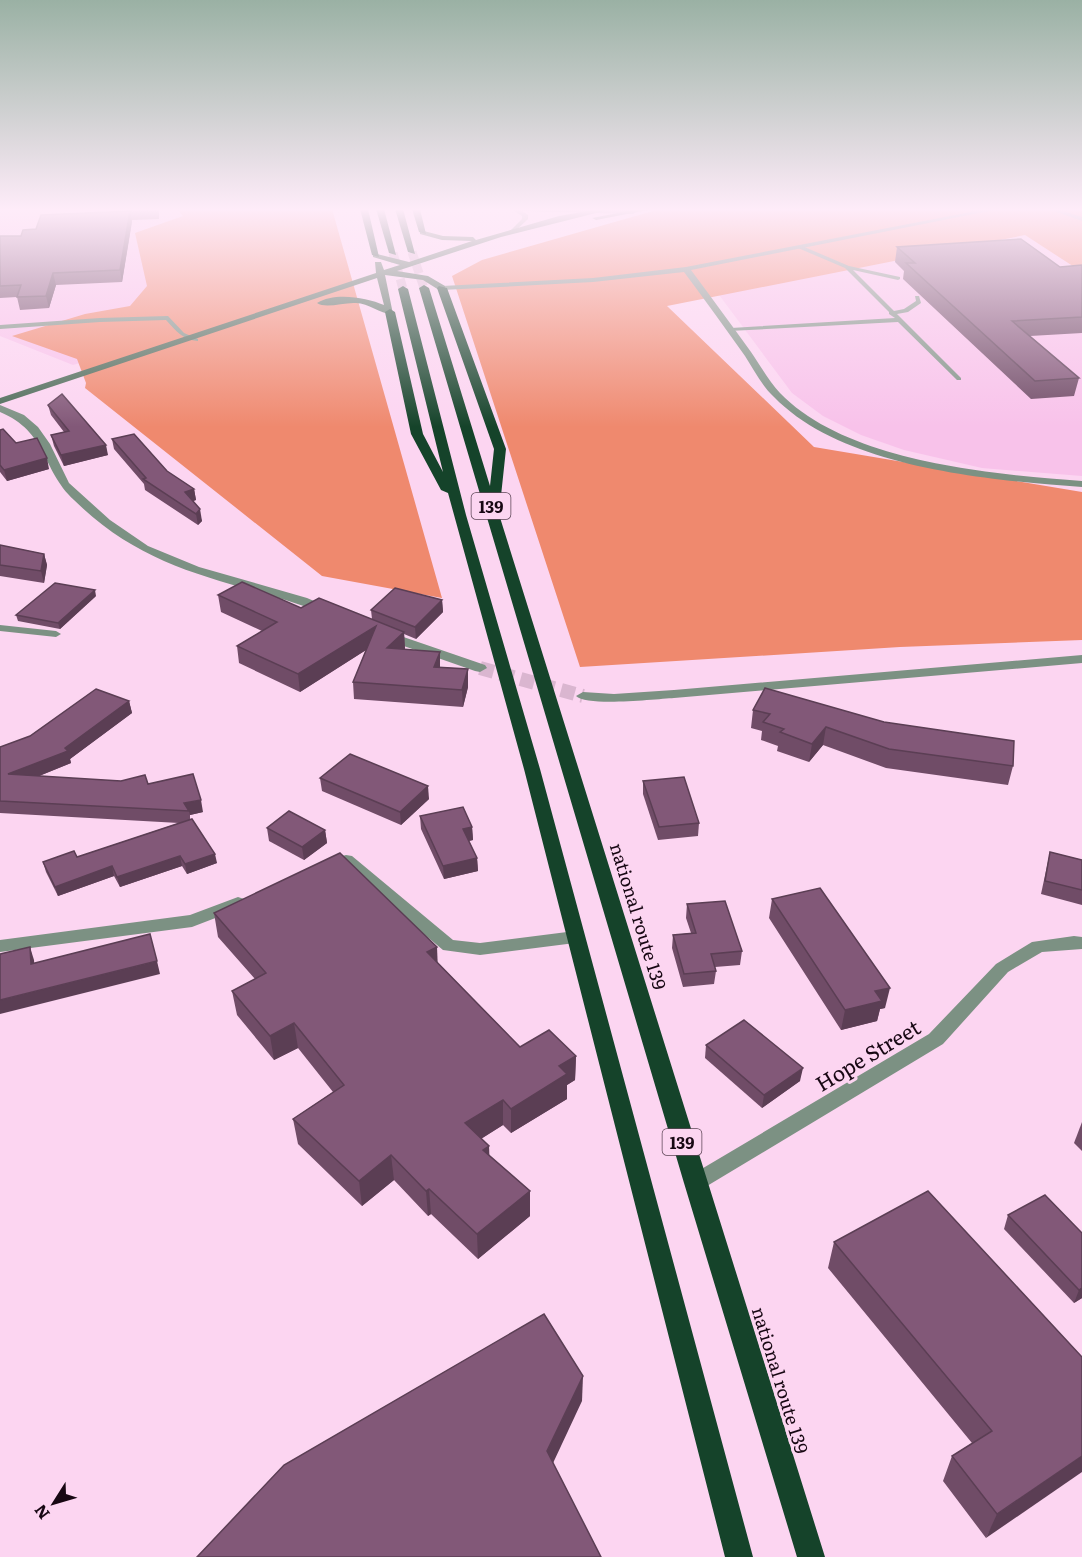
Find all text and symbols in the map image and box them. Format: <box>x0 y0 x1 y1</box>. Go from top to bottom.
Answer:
road number: 139 <box>472 493 510 519</box>
street label: national route 139 <box>604 839 674 993</box>
street label: Hope Street <box>809 1010 926 1098</box>
road number: 139 <box>662 1129 702 1155</box>
street label: national route 139 <box>746 1303 816 1457</box>
north arrow <box>24 1473 84 1533</box>
text: N <box>28 1500 55 1525</box>

